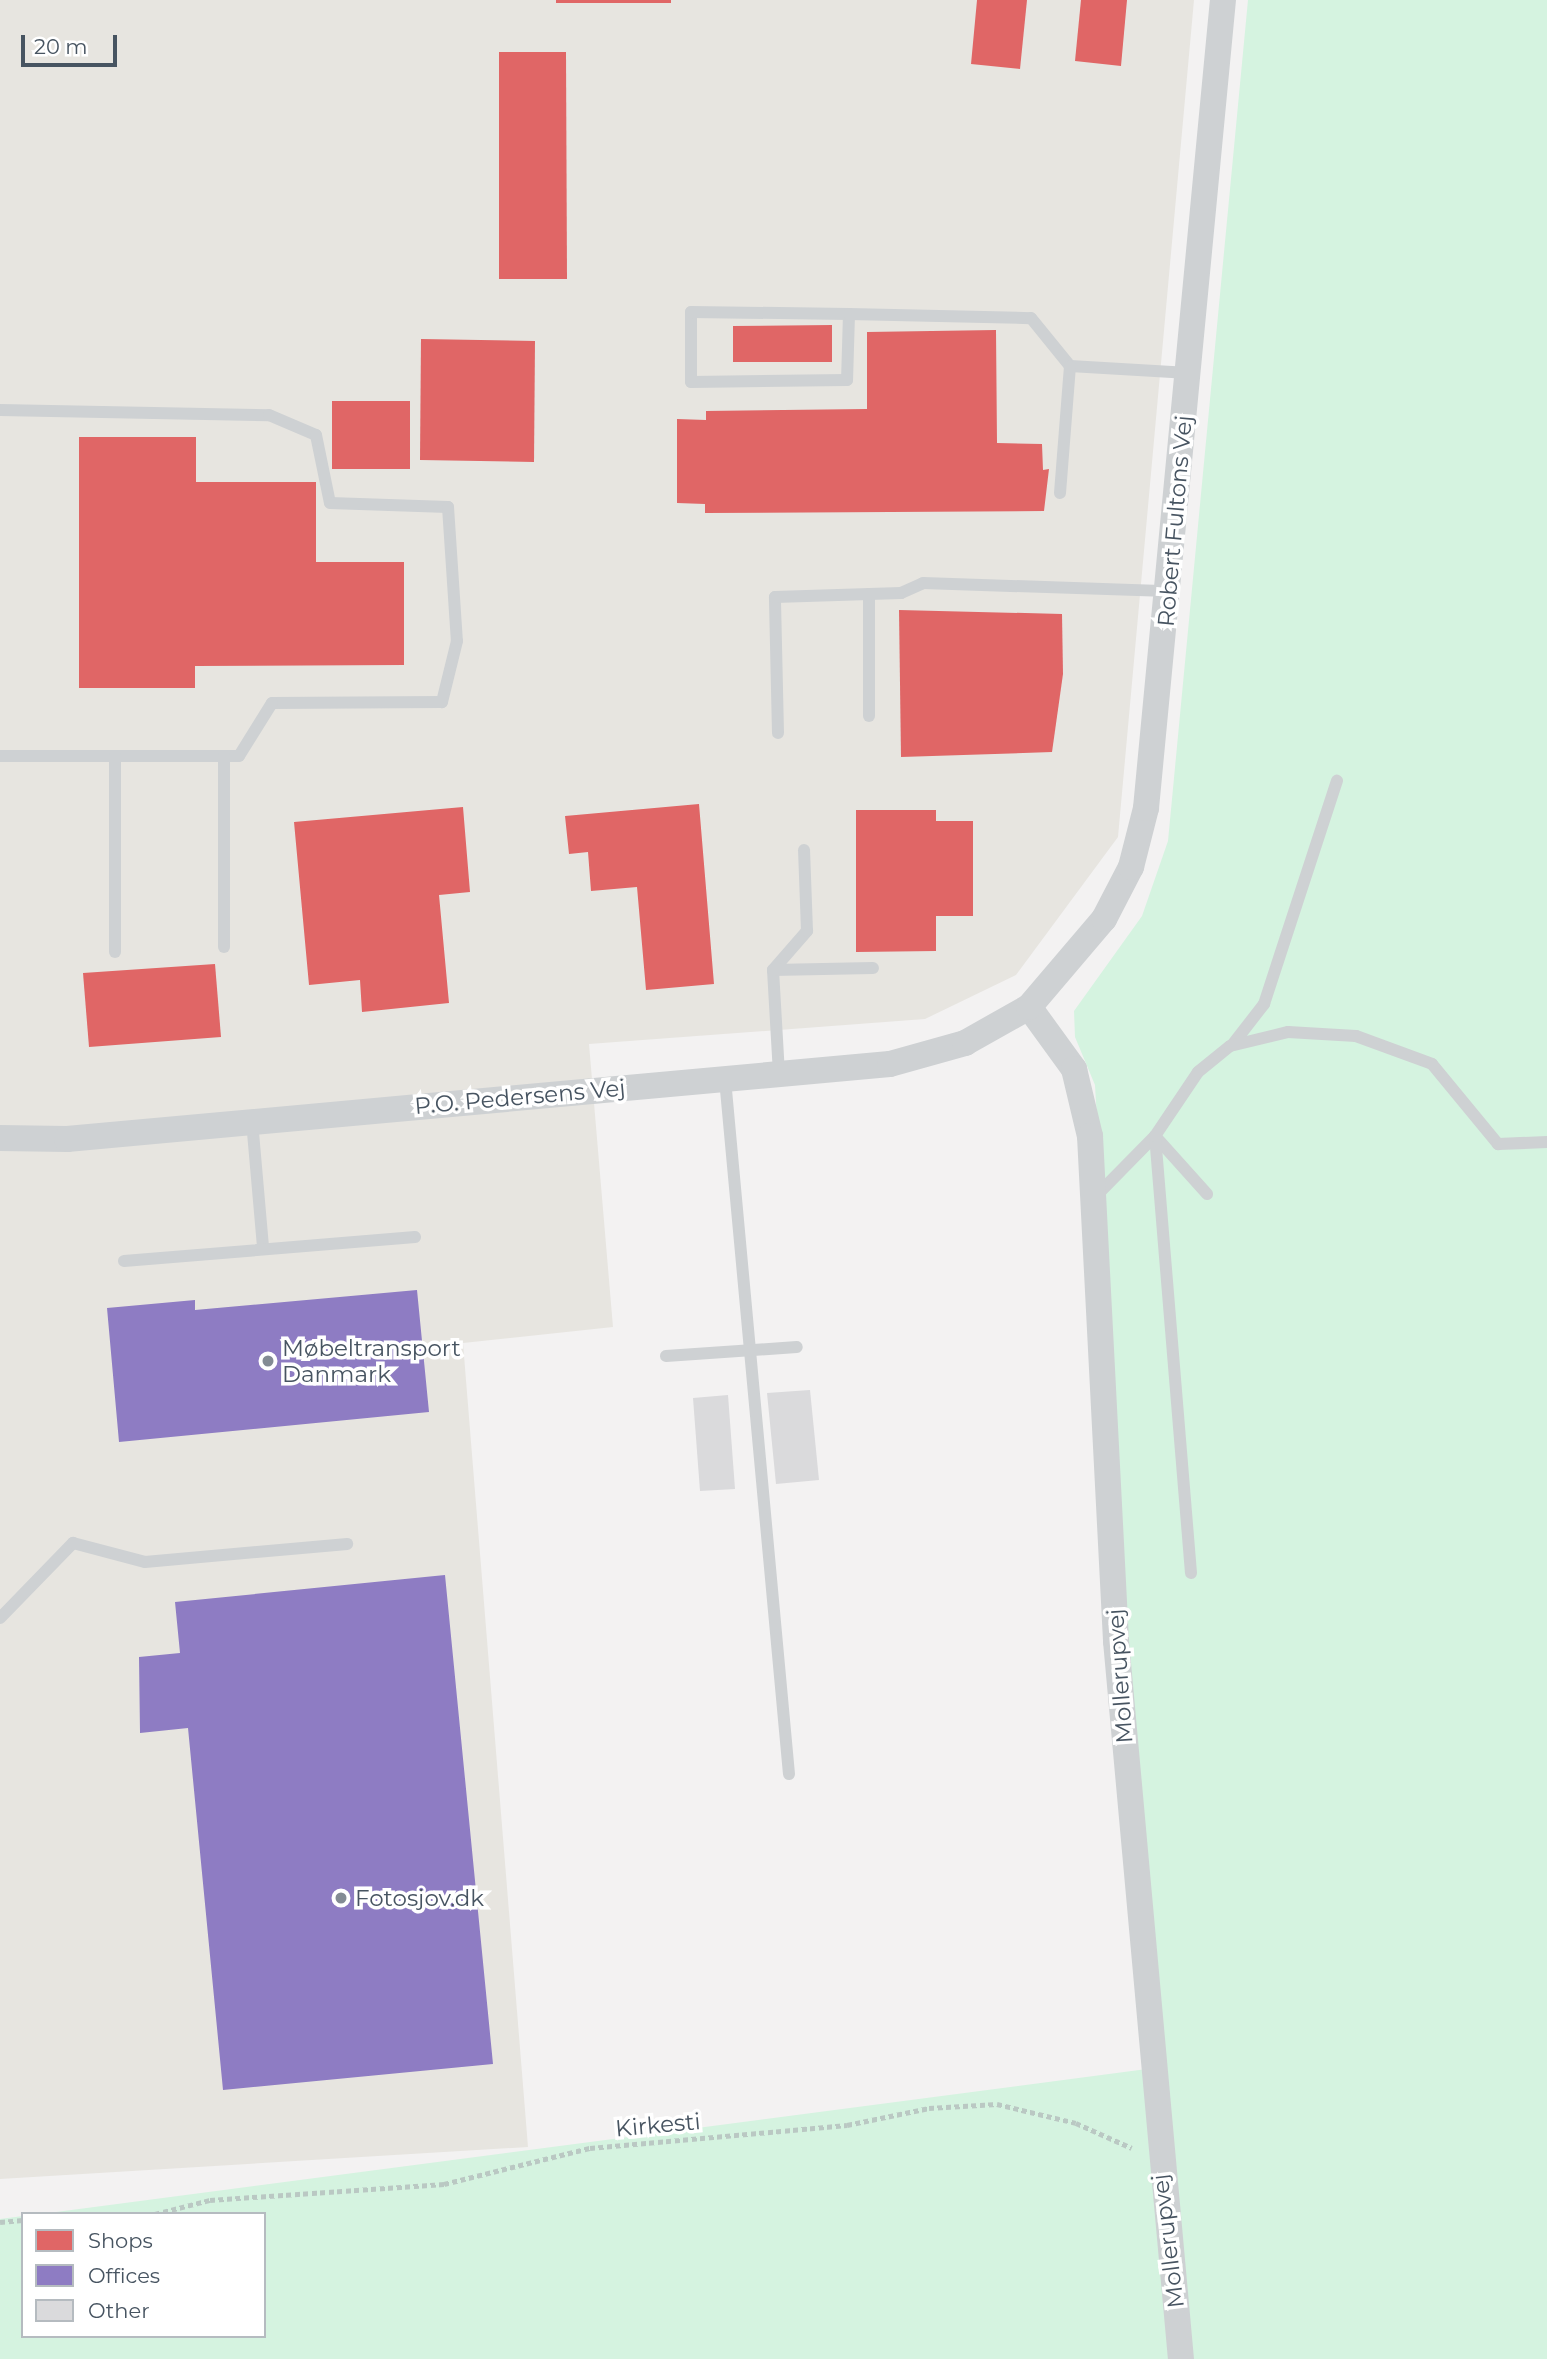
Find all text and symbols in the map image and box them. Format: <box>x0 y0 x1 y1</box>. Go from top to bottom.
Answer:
scale bar <box>24 21 121 65</box>
text: 20 m <box>34 34 88 59</box>
street label: Robert Fultons Vej <box>1152 414 1198 628</box>
street label: P.O. Pedersens Vej <box>413 1074 627 1120</box>
place label: Møbeltransport Danmark <box>282 1334 461 1388</box>
marker: Møbeltransport Danmark <box>260 1353 276 1369</box>
street label: Mollerupvej <box>1102 1608 1138 1744</box>
place label: Fotosjov.dk <box>355 1884 484 1912</box>
marker: Fotosjov.dk <box>333 1890 349 1906</box>
street label: Kirkesti <box>614 2108 702 2142</box>
street label: Mollerupvej <box>1146 2172 1190 2310</box>
legend <box>21 2212 266 2338</box>
text: Shops <box>88 2228 153 2253</box>
text: Offices <box>88 2263 160 2288</box>
text: Other <box>88 2298 150 2323</box>

